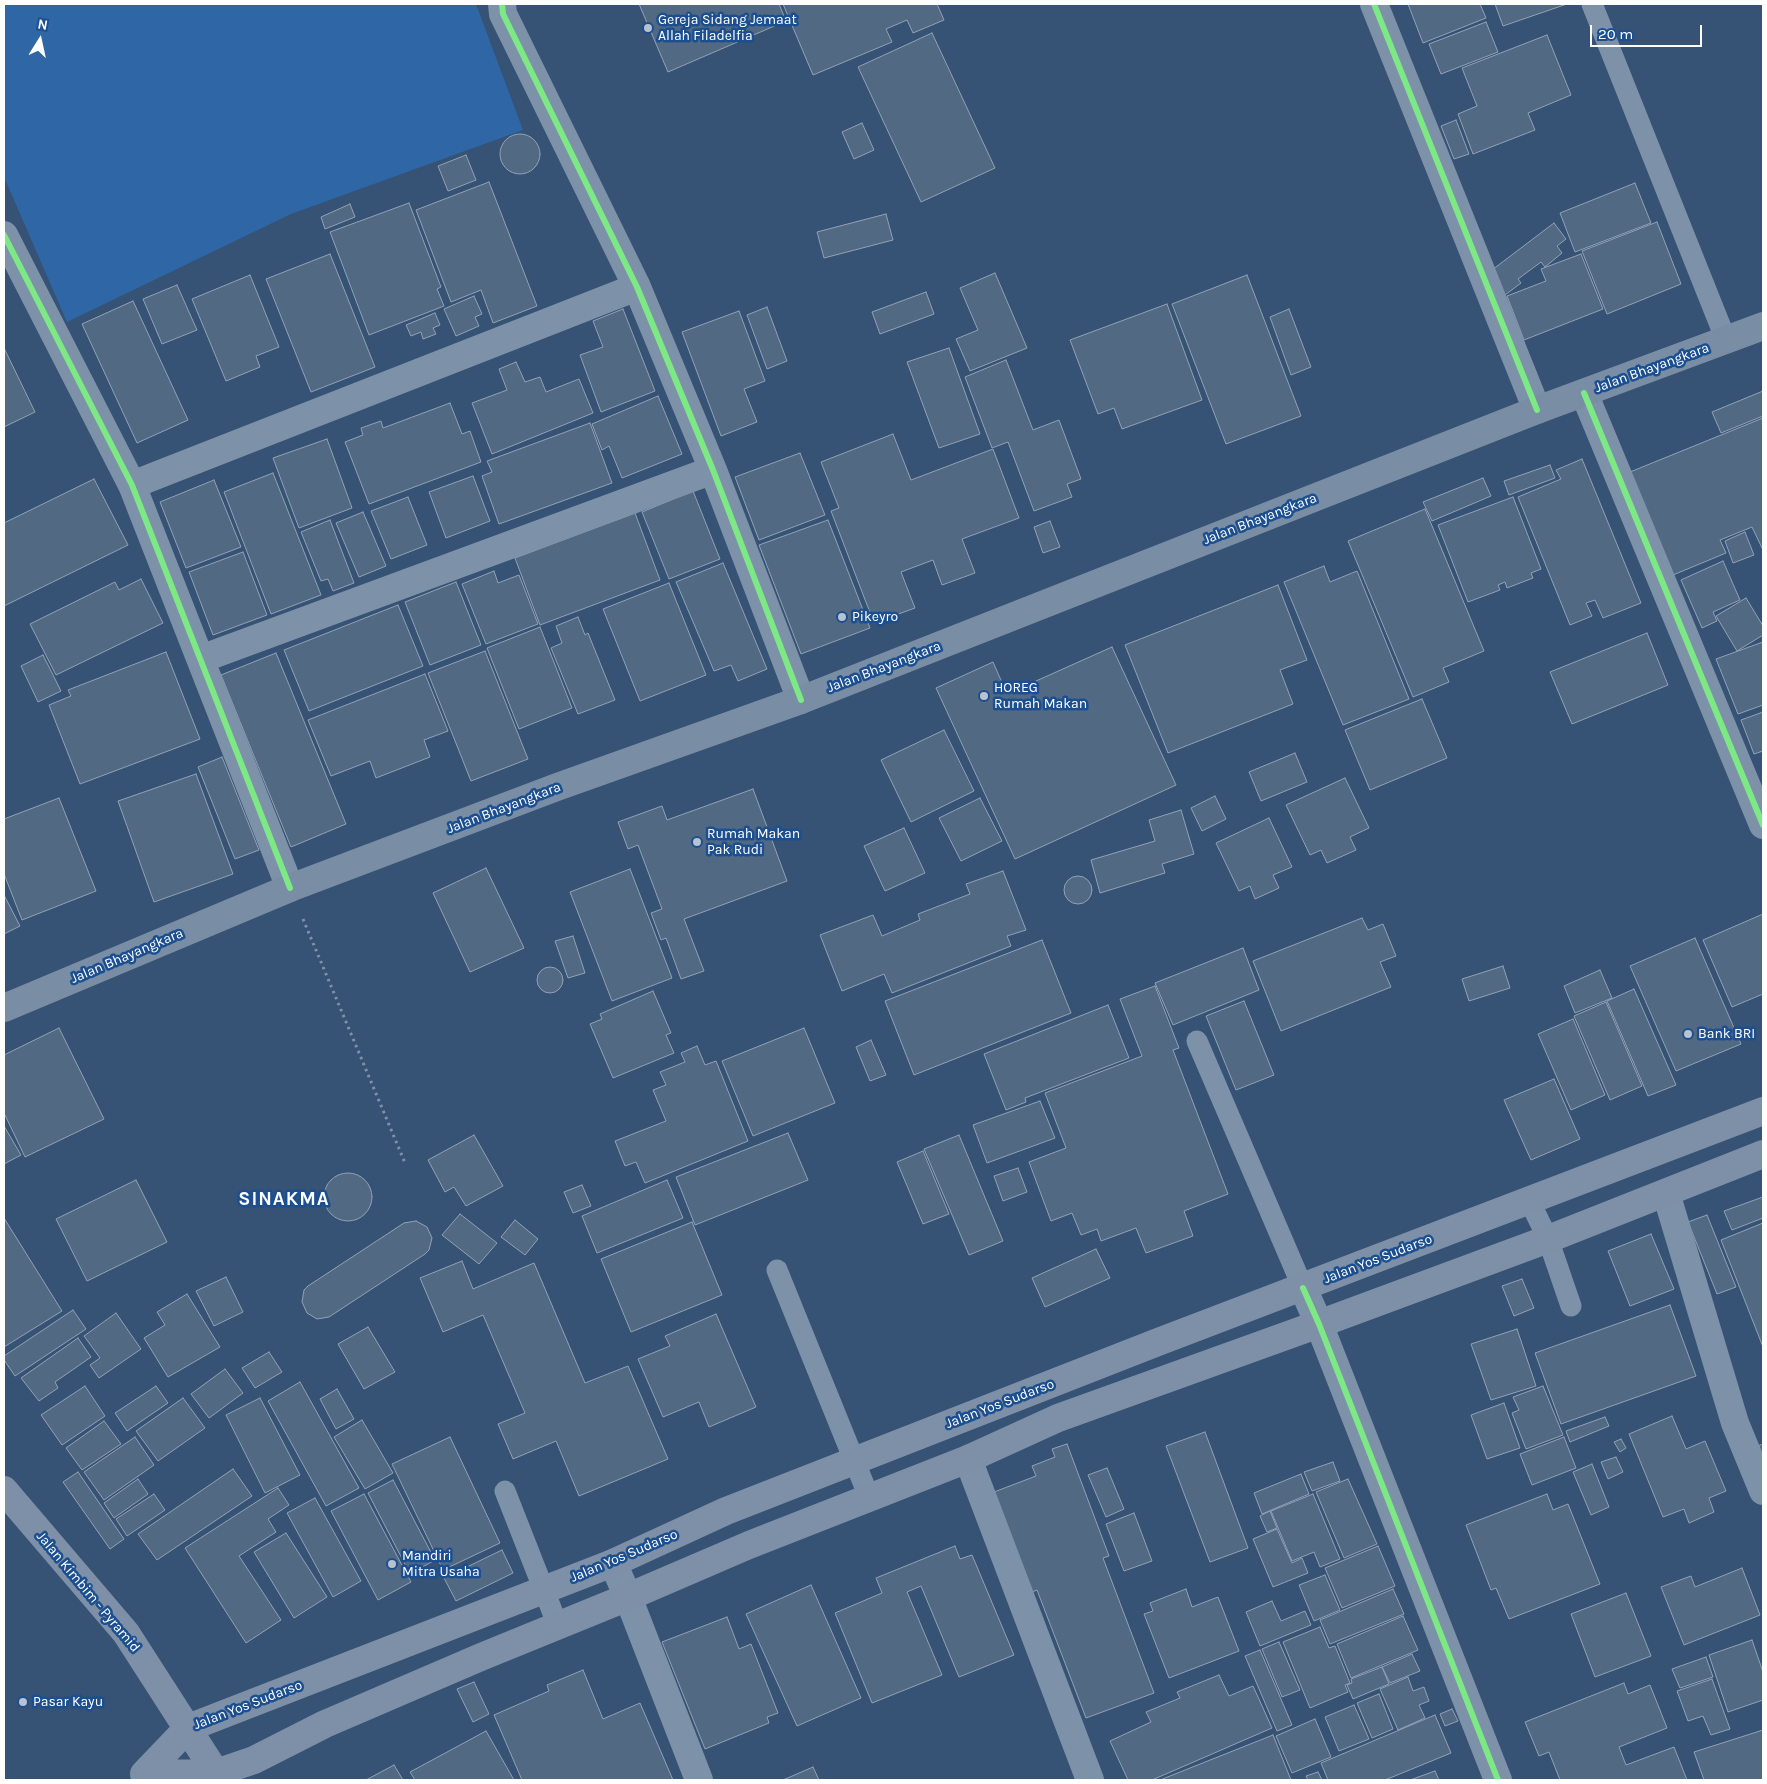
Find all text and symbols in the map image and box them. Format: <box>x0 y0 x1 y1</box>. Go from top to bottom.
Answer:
place label: Gereja Sidang Jemaat Allah Filadelfia <box>658 12 797 44</box>
north arrow <box>15 15 65 65</box>
text: N <box>36 15 49 34</box>
scale bar <box>1592 15 1704 47</box>
marker: Gereja Sidang Jemaat Allah Filadelfia <box>642 22 654 34</box>
text: 20 m <box>1598 25 1633 43</box>
street label: Jalan Bhayangkara <box>1592 339 1712 397</box>
street label: Jalan Bhayangkara <box>1201 490 1319 548</box>
place label: Pikeyro <box>852 609 898 625</box>
marker: Pikeyro <box>836 611 848 623</box>
street label: Jalan Bhayangkara <box>825 638 943 696</box>
place label: HOREG Rumah Makan <box>994 680 1087 712</box>
marker: HOREG Rumah Makan <box>978 690 990 702</box>
street label: Jalan Bhayangkara <box>445 779 563 837</box>
place label: Rumah Makan Pak Rudi <box>707 826 800 859</box>
marker: Rumah Makan Pak Rudi <box>691 836 703 848</box>
street label: Jalan Bhayangkara <box>68 925 186 987</box>
place label: Bank BRI <box>1698 1026 1755 1042</box>
marker: Bank BRI <box>1682 1028 1694 1040</box>
district label: SINAKMA <box>237 1189 331 1211</box>
street label: Jalan Yos Sudarso <box>1321 1231 1435 1287</box>
street label: Jalan Yos Sudarso <box>943 1376 1057 1432</box>
street label: Jalan Yos Sudarso <box>568 1526 680 1586</box>
street label: Jalan Kimbim - Pyramid <box>33 1528 143 1656</box>
place label: Mandiri Mitra Usaha <box>402 1548 480 1580</box>
marker: Mandiri Mitra Usaha <box>386 1558 398 1570</box>
street label: Jalan Yos Sudarso <box>191 1677 305 1733</box>
place label: Pasar Kayu <box>33 1694 103 1710</box>
marker: Pasar Kayu <box>17 1696 29 1708</box>

